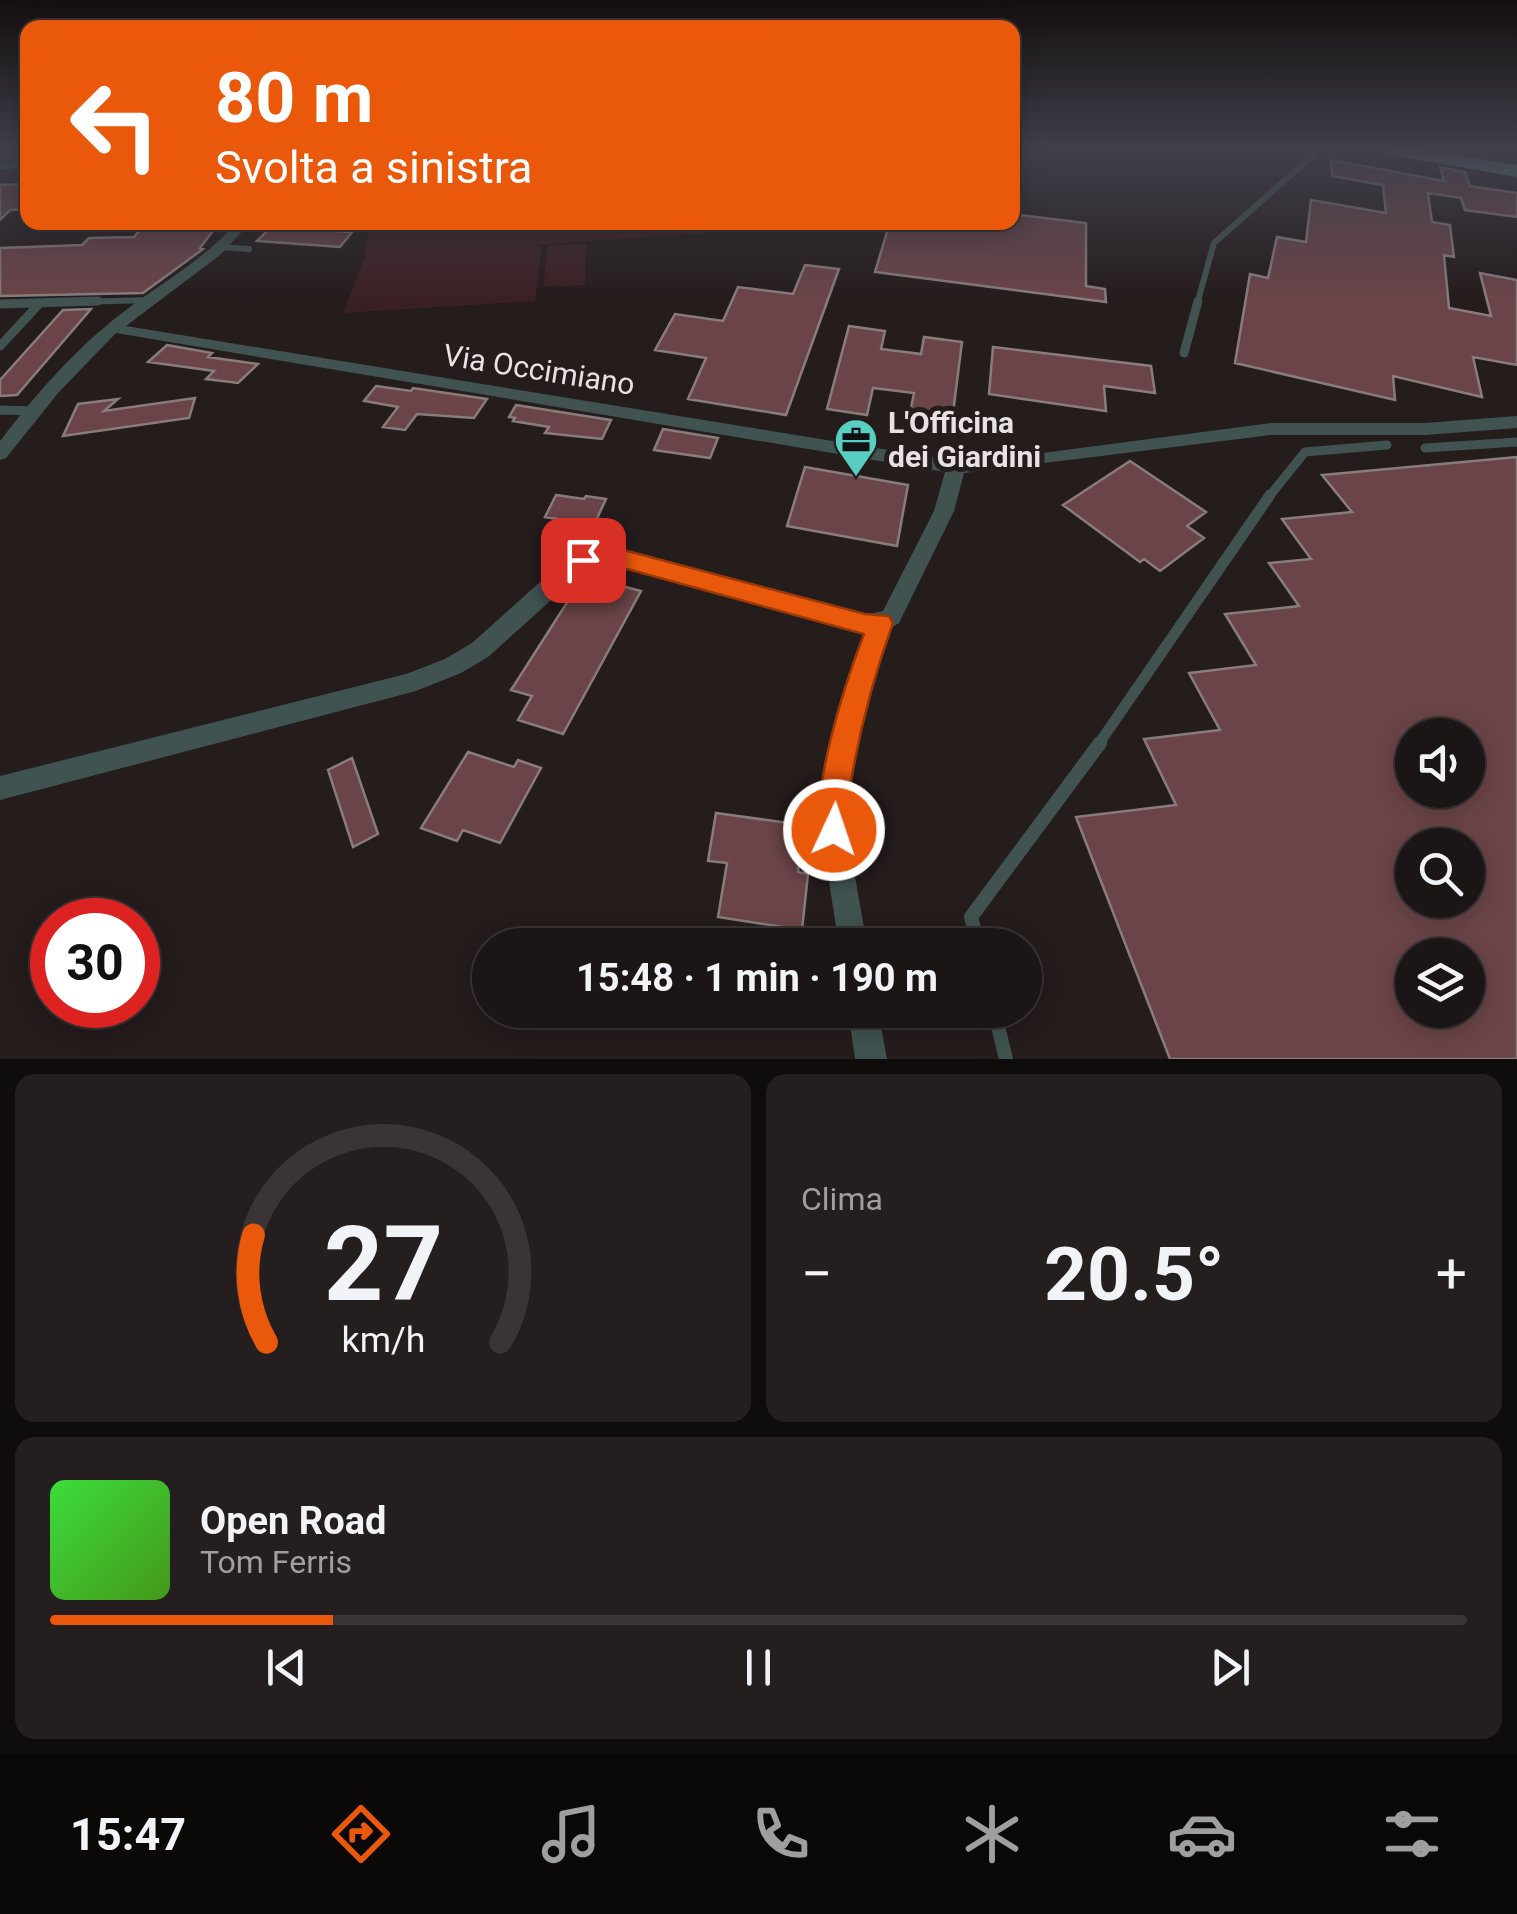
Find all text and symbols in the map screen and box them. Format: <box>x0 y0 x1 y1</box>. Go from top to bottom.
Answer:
text: 80 m <box>215 57 373 139</box>
icon: left <box>50 60 180 190</box>
text: Svolta a sinistra <box>215 141 533 194</box>
street label: Via Occimiano <box>441 337 637 402</box>
place label: L'Officina dei Giardini <box>888 405 1041 474</box>
office icon: L'Officina dei Giardini <box>833 417 879 478</box>
pin <box>541 518 626 603</box>
icon: arrive <box>556 533 611 588</box>
map controls <box>1395 718 1485 1028</box>
button: sound <box>1395 718 1485 808</box>
position arrow <box>782 778 886 882</box>
button: search <box>1395 828 1485 918</box>
speed limit sign: 30 <box>30 898 160 1028</box>
button: layers <box>1395 938 1485 1028</box>
text: 15:48 · 1 min · 190 m <box>576 956 938 1000</box>
text: Clima <box>801 1180 883 1218</box>
text: 27 <box>323 1204 443 1325</box>
text: 20.5° <box>1044 1230 1224 1318</box>
text: − <box>801 1242 832 1306</box>
text: + <box>1436 1242 1467 1306</box>
text: km/h <box>341 1319 425 1361</box>
text: Open Road <box>200 1499 386 1543</box>
text: Tom Ferris <box>200 1543 352 1581</box>
icon: previous <box>259 1640 314 1695</box>
icon: pause <box>731 1640 786 1695</box>
icon: next <box>1203 1640 1258 1695</box>
icon: directions <box>326 1799 396 1869</box>
icon: music <box>536 1799 606 1869</box>
icon: phone <box>746 1799 816 1869</box>
icon: climate <box>957 1799 1027 1869</box>
icon: car <box>1167 1799 1237 1869</box>
icon: filters <box>1377 1799 1447 1869</box>
text: 15:47 <box>70 1808 186 1861</box>

